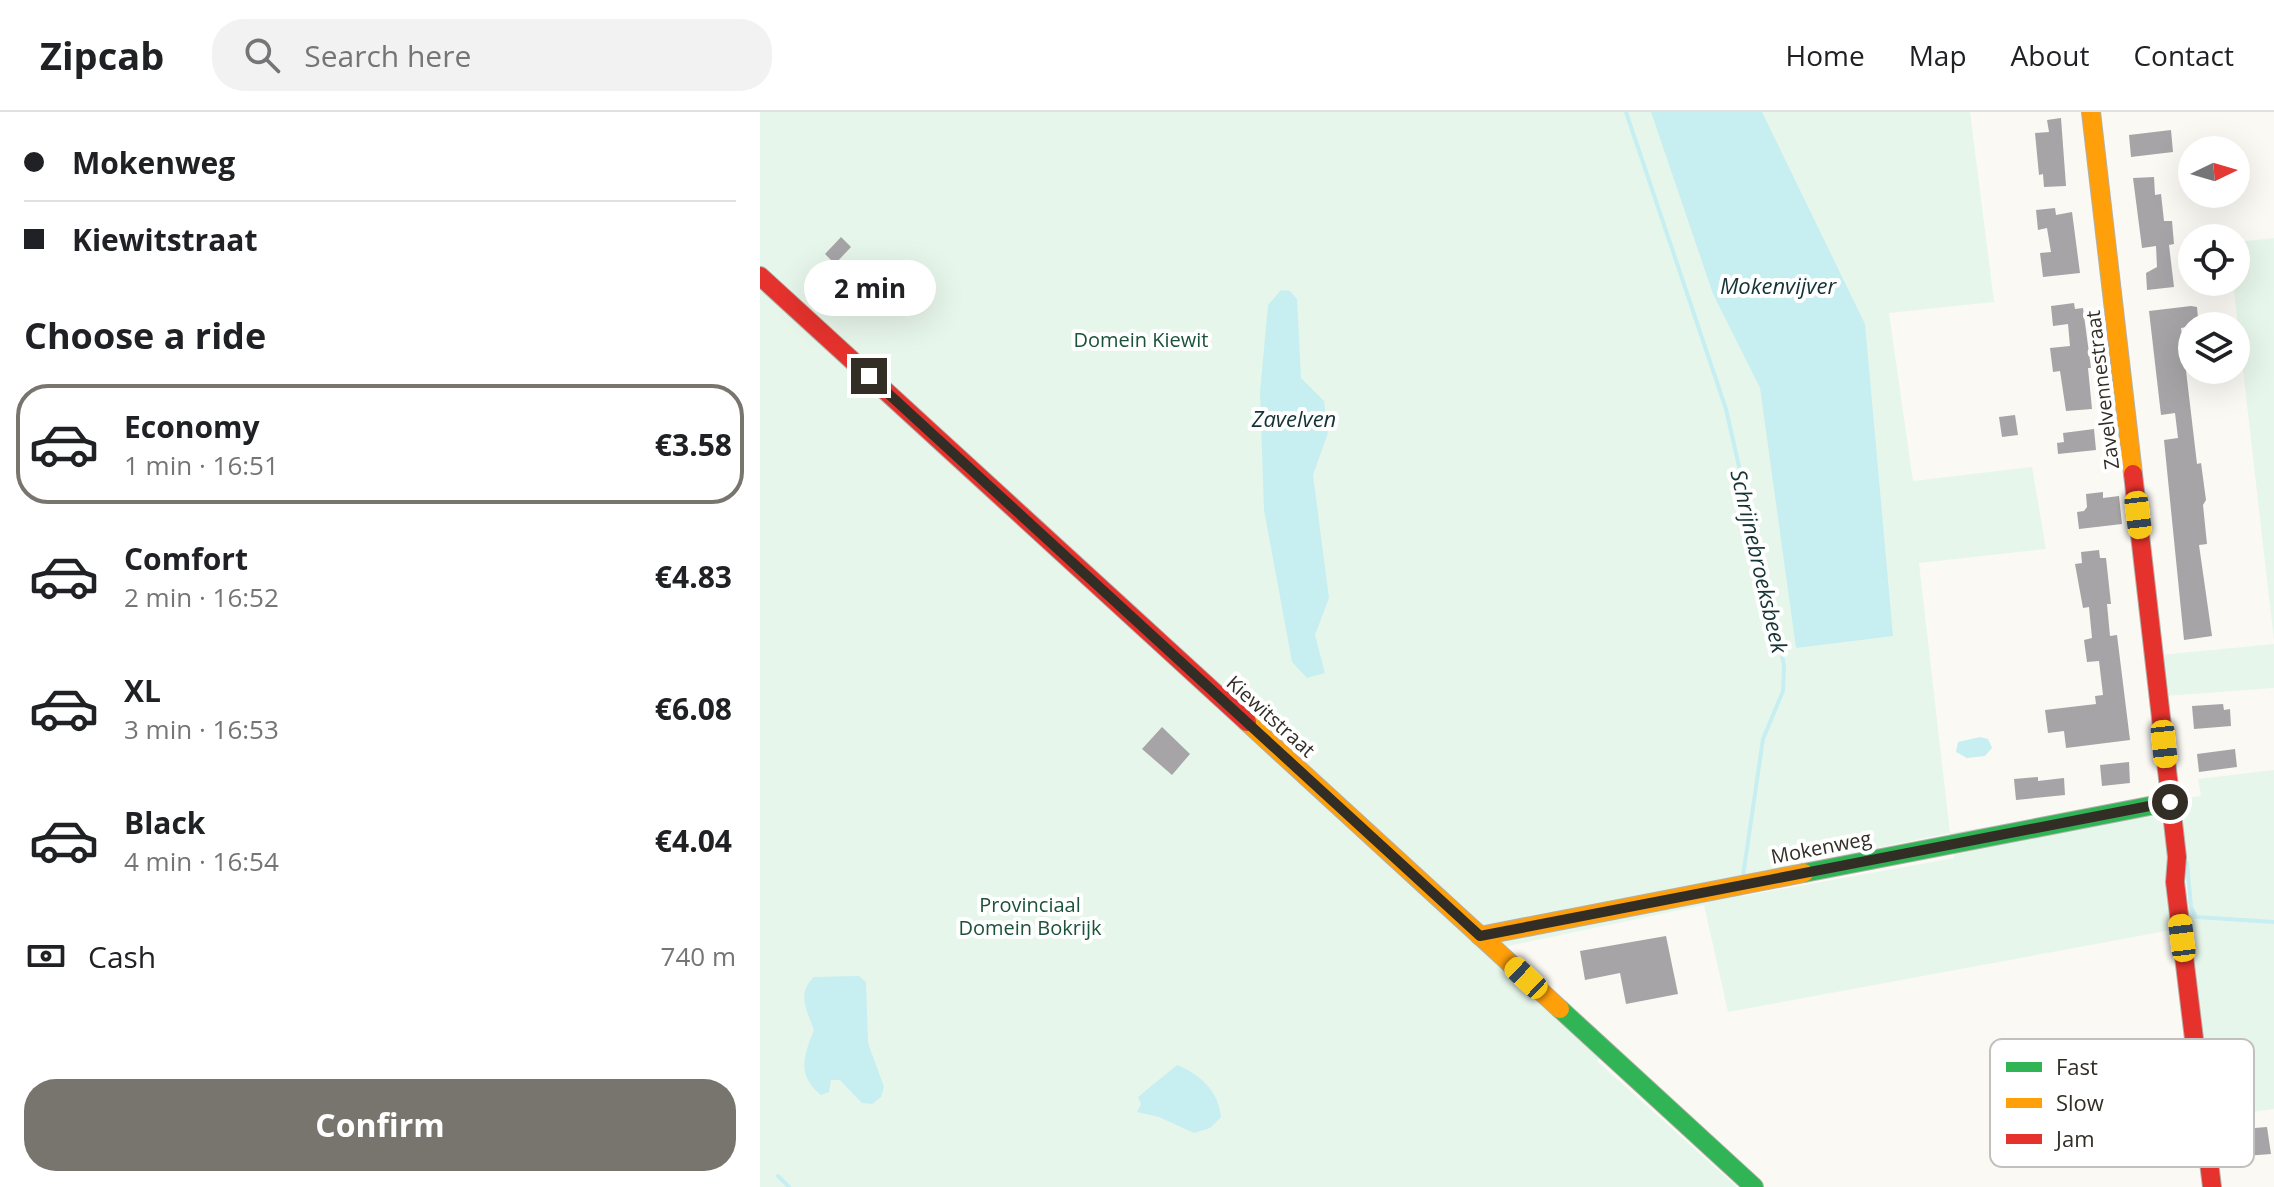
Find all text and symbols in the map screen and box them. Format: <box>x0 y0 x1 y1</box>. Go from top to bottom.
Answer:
search box <box>212 19 772 91</box>
text: Zipcab <box>40 29 164 81</box>
icon: search <box>240 33 284 77</box>
text: Search here <box>304 35 471 76</box>
text: Home <box>1786 36 1865 74</box>
text: Map <box>1909 36 1967 74</box>
text: About <box>2011 36 2089 74</box>
text: Contact <box>2133 36 2234 74</box>
north arrow <box>2178 136 2250 208</box>
map controls <box>2178 136 2250 384</box>
text: Mokenweg <box>72 142 235 183</box>
text: Kiewitstraat <box>72 219 257 260</box>
button: locate <box>2178 224 2250 296</box>
callout: 2 min <box>803 260 935 316</box>
text: 2 min <box>834 270 906 306</box>
water label: Mokenvijver <box>1720 270 1837 300</box>
street label: Zavelvennestraat <box>2079 309 2125 471</box>
text: Choose a ride <box>24 311 266 360</box>
button: layers <box>2178 312 2250 384</box>
park label: Domein Kiewit <box>1074 326 1209 353</box>
route end <box>851 358 887 394</box>
water label: Zavelven <box>1251 403 1336 433</box>
text: Economy <box>124 406 260 447</box>
icon: car <box>28 408 100 480</box>
text: €3.58 <box>655 424 732 465</box>
text: 1 min · 16:51 <box>124 447 279 483</box>
water label: Schrijnebroeksbeek <box>1724 466 1796 657</box>
car <box>2123 490 2153 540</box>
text: Comfort <box>124 538 248 579</box>
icon: car <box>28 540 100 612</box>
text: €4.83 <box>655 556 732 597</box>
text: 2 min · 16:52 <box>124 579 279 615</box>
street label: Kiewitstraat <box>1221 669 1321 763</box>
text: XL <box>124 670 161 711</box>
icon: car <box>28 672 100 744</box>
text: €6.08 <box>655 688 732 729</box>
text: 3 min · 16:53 <box>124 711 279 747</box>
car <box>2150 719 2178 769</box>
route start <box>2152 784 2188 820</box>
text: Black <box>124 802 205 843</box>
icon: car <box>28 804 100 876</box>
text: €4.04 <box>655 820 732 861</box>
street label: Mokenweg <box>1769 824 1874 870</box>
text: 4 min · 16:54 <box>124 843 279 879</box>
park label: Provinciaal Domein Bokrijk <box>958 891 1102 941</box>
car <box>2167 913 2197 963</box>
icon: cash <box>24 934 68 978</box>
text: Cash <box>88 936 156 977</box>
text: 740 m <box>661 938 736 974</box>
car <box>1500 953 1552 1003</box>
legend <box>1990 1039 2254 1167</box>
text: Fast <box>2056 1051 2098 1081</box>
button: Confirm <box>24 1079 736 1171</box>
text: Slow <box>2056 1087 2104 1117</box>
text: Jam <box>2054 1123 2095 1153</box>

